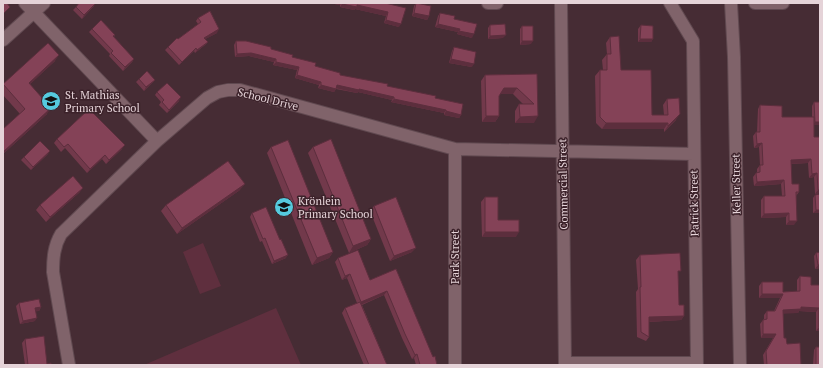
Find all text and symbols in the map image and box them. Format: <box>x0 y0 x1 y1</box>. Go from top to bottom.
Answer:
street label: School Drive <box>236 85 300 113</box>
place label: St. Mathias Primary School <box>65 88 140 115</box>
school or university icon: St. Mathias Primary School <box>40 90 62 112</box>
street label: Commercial Street <box>555 138 571 230</box>
street label: Keller Street <box>728 154 744 214</box>
street label: Patrick Street <box>686 170 702 236</box>
place label: Krönlein Primary School <box>298 194 373 221</box>
school or university icon: Krönlein Primary School <box>273 196 295 218</box>
street label: Park Street <box>448 230 462 284</box>

